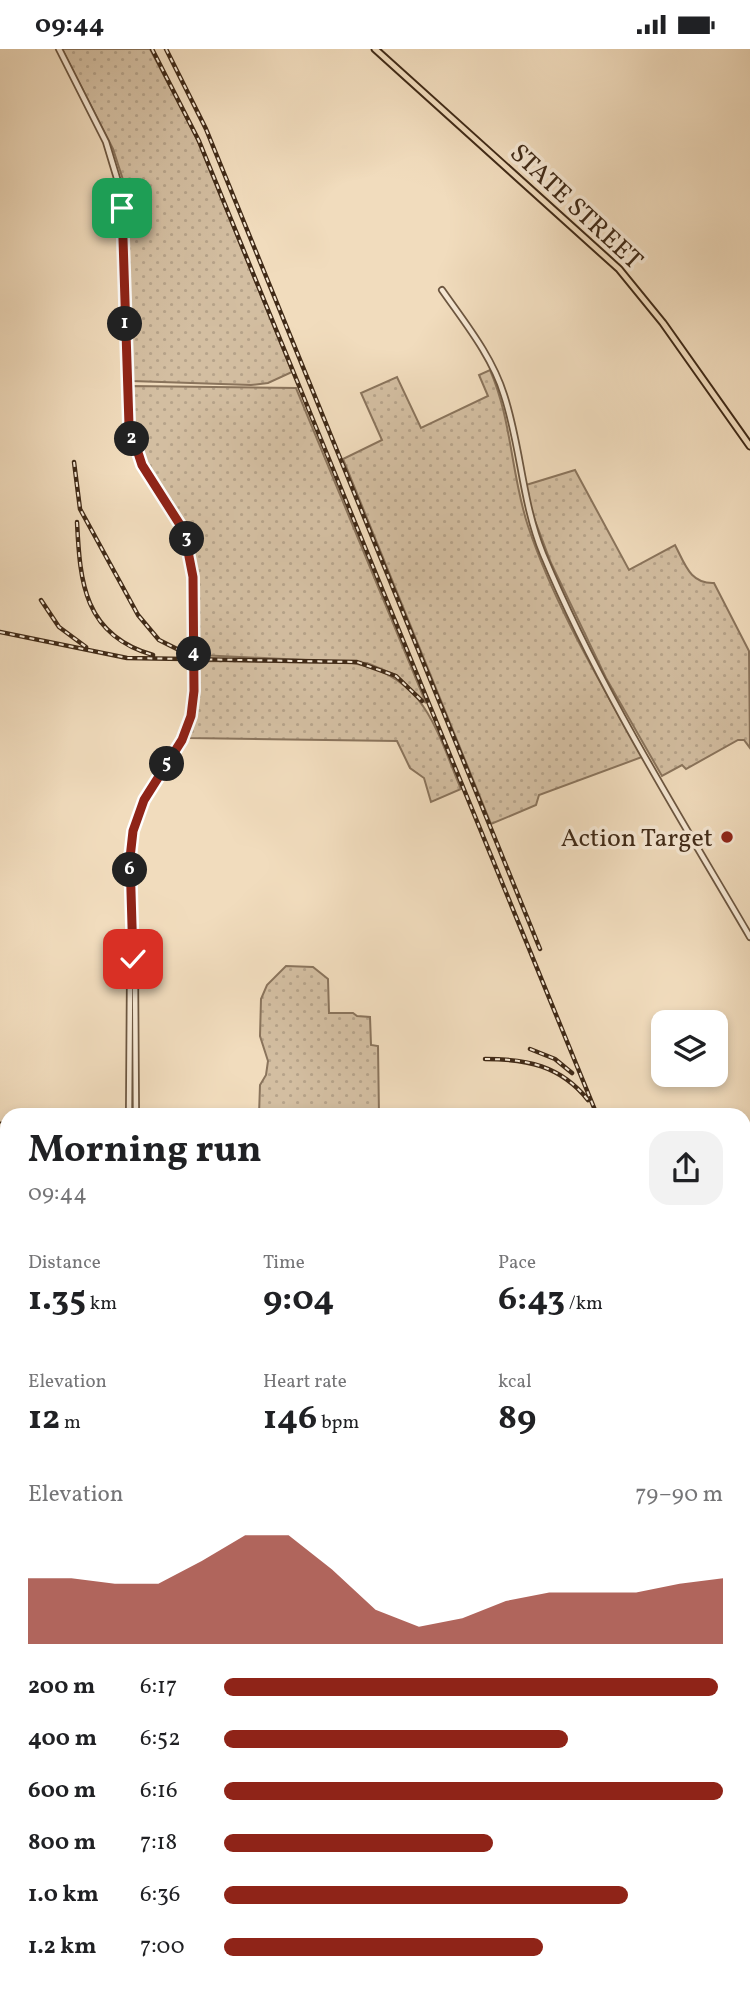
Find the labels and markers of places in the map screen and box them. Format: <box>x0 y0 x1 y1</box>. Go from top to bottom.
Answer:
pin <box>92 178 152 238</box>
pin: 1 <box>108 307 142 341</box>
pin: 2 <box>114 421 150 457</box>
pin: 3 <box>170 521 204 557</box>
pin: 4 <box>176 637 212 671</box>
pin: 5 <box>150 747 184 781</box>
place label: Action Target <box>561 821 713 857</box>
marker: Action Target <box>719 829 735 845</box>
pin: 6 <box>113 853 148 887</box>
pin <box>103 929 163 989</box>

